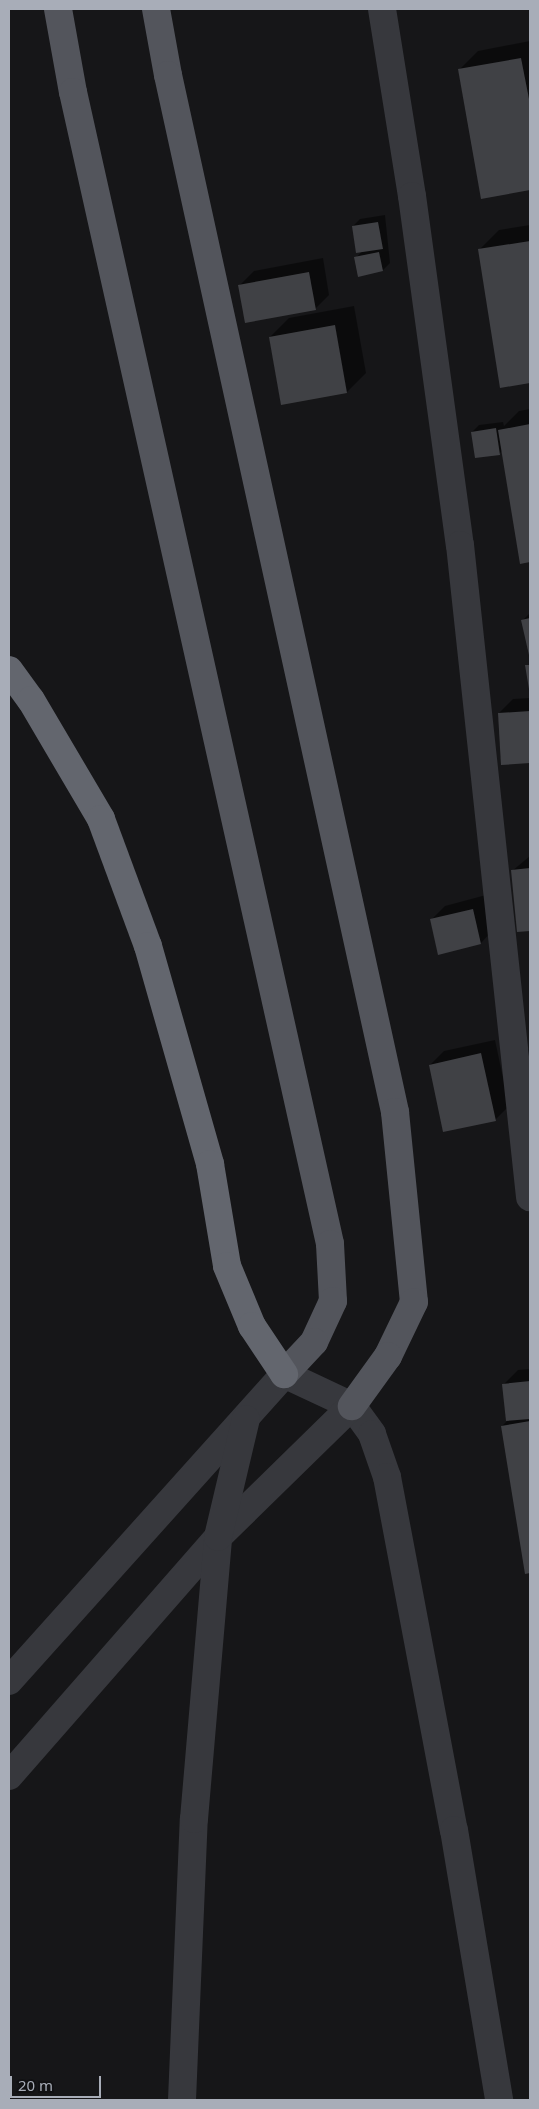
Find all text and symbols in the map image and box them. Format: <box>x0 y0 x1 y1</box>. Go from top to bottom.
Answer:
scale bar <box>12 2066 104 2098</box>
text: 20 m <box>18 2075 53 2095</box>

